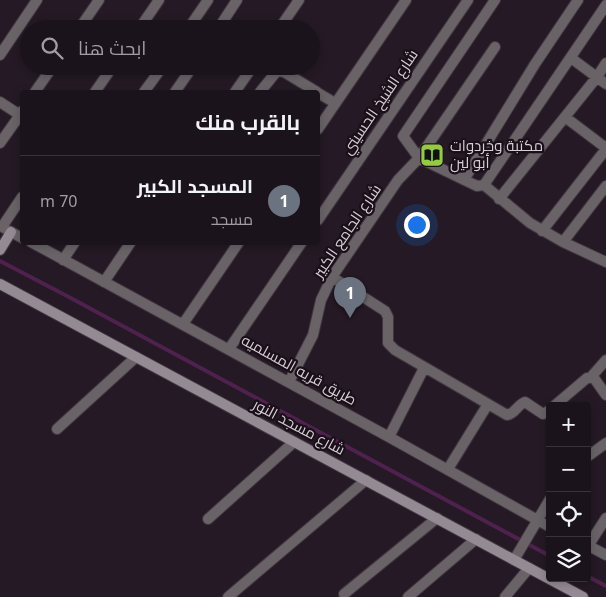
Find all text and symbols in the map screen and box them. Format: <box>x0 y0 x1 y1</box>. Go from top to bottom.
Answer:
search box <box>20 20 320 75</box>
icon: search <box>38 34 66 62</box>
text: ابحث هنا <box>78 35 146 61</box>
street label: شارع الشيخ الحسيني <box>337 45 424 160</box>
text: بالقرب منك <box>195 108 300 136</box>
place label: مكتبة وخردوات أبو لين <box>450 135 543 173</box>
library icon: مكتبة وخردوات أبو لين <box>419 142 445 168</box>
text: المسجد الكبير <box>137 173 253 199</box>
street label: شارع الجامع الكبير <box>307 180 387 283</box>
text: 70 m <box>40 190 77 212</box>
text: 1 <box>279 190 289 212</box>
text: مسجد <box>211 208 253 230</box>
your location <box>404 212 430 238</box>
pin: 1 <box>334 277 366 318</box>
street label: طريق قريه المسلميه <box>238 329 361 410</box>
street label: شارع مسجد النور <box>248 393 349 461</box>
map controls <box>546 402 591 582</box>
button: + <box>546 402 591 447</box>
button: − <box>546 447 591 492</box>
button: locate <box>546 492 591 537</box>
button: layers <box>546 537 591 582</box>

